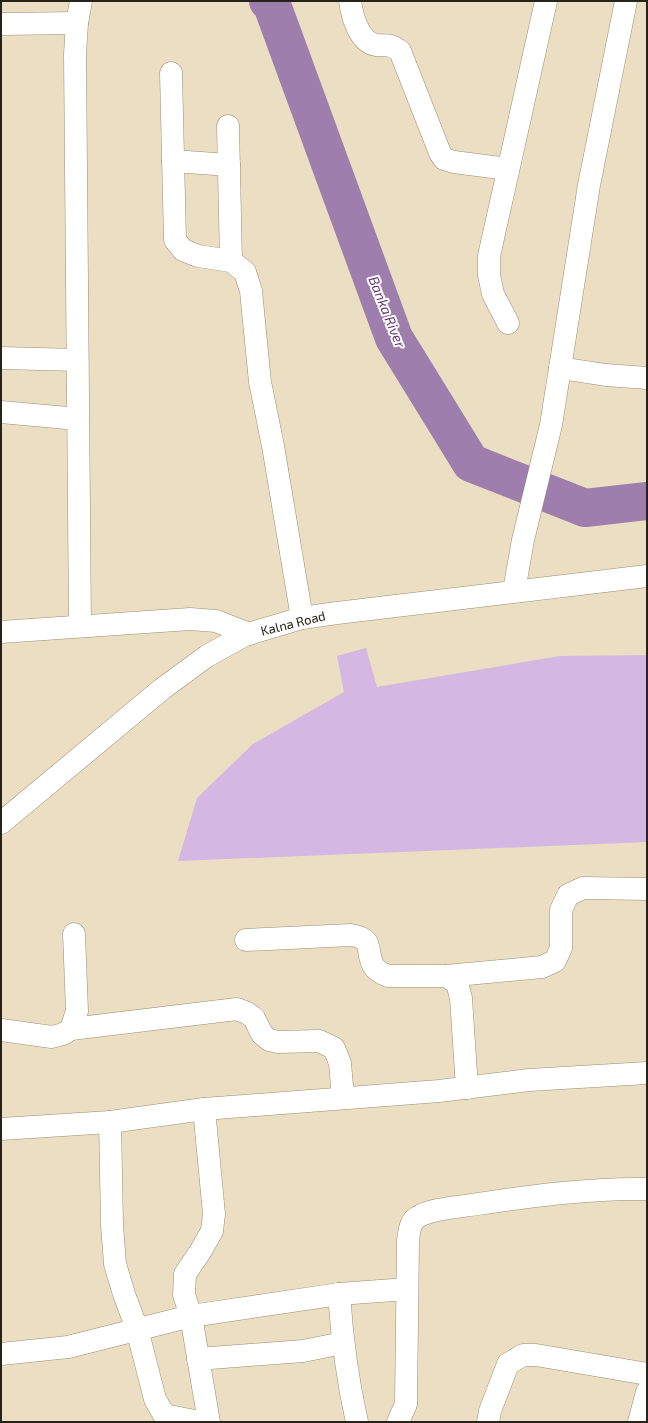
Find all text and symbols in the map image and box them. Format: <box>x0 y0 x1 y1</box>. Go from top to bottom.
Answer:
water label: Banka River <box>365 274 410 351</box>
street label: Kalna Road <box>259 607 327 639</box>

